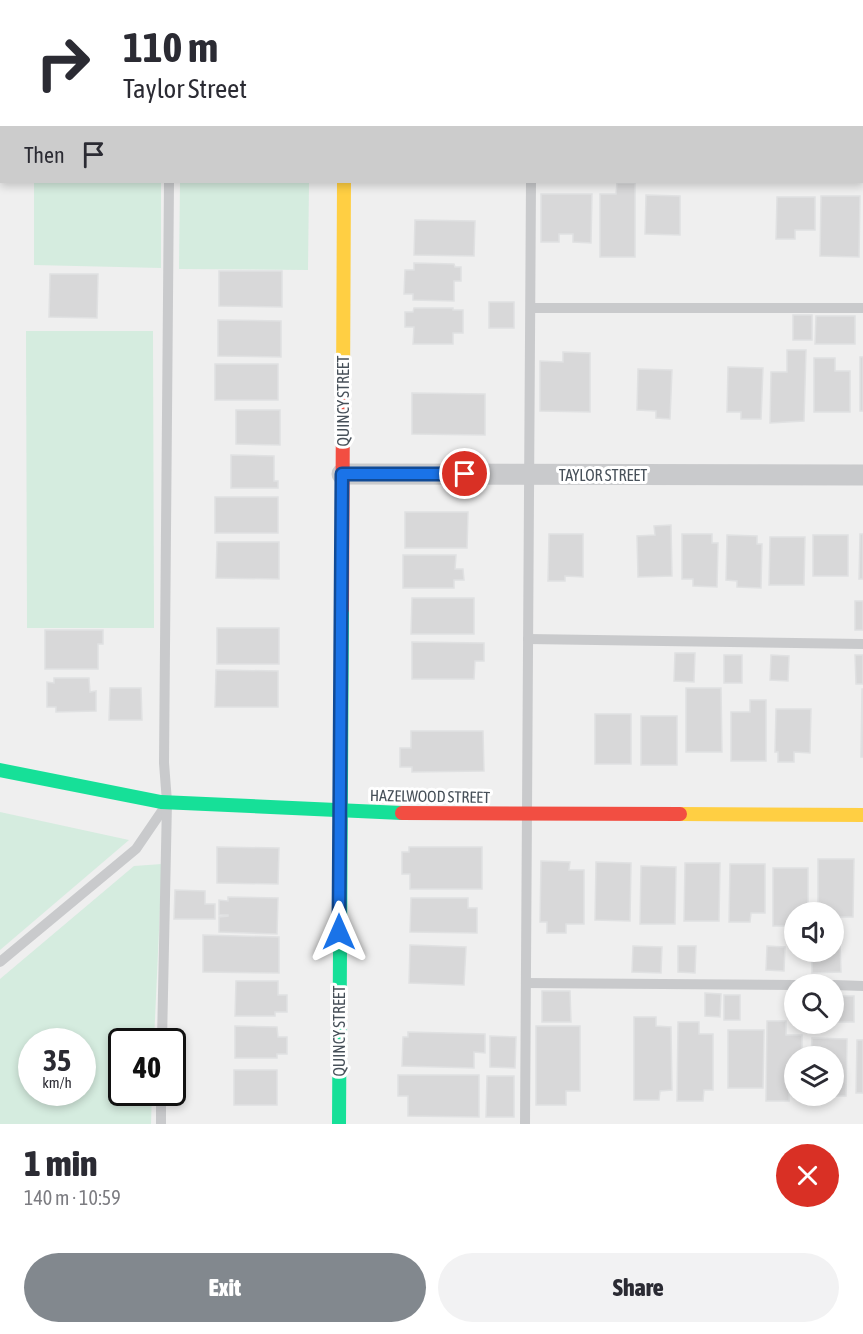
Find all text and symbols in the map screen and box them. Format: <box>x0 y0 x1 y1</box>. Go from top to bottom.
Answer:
text: 110 m <box>123 23 218 71</box>
icon: right <box>24 24 102 102</box>
text: Taylor Street <box>123 73 247 104</box>
icon: arrive <box>77 138 110 171</box>
text: Then <box>24 142 65 168</box>
street label: QUINCY STREET <box>334 355 352 447</box>
pin <box>439 448 490 499</box>
icon: arrive <box>448 457 481 490</box>
street label: TAYLOR STREET <box>559 466 647 484</box>
street label: HAZELWOOD STREET <box>370 786 490 806</box>
position arrow <box>307 900 371 964</box>
map controls <box>784 902 844 1106</box>
button: sound <box>784 902 844 962</box>
button: search <box>784 974 844 1034</box>
street label: QUINCY STREET <box>330 985 348 1077</box>
speed limit sign: 40 <box>108 1028 186 1106</box>
text: 35 <box>43 1043 71 1077</box>
button: layers <box>784 1046 844 1106</box>
text: km/h <box>42 1074 72 1091</box>
text: 1 min <box>24 1142 98 1184</box>
button: close <box>776 1144 839 1207</box>
text: 140 m · 10:59 <box>24 1186 121 1209</box>
button: Exit <box>24 1253 426 1322</box>
button: Share <box>438 1253 839 1322</box>

